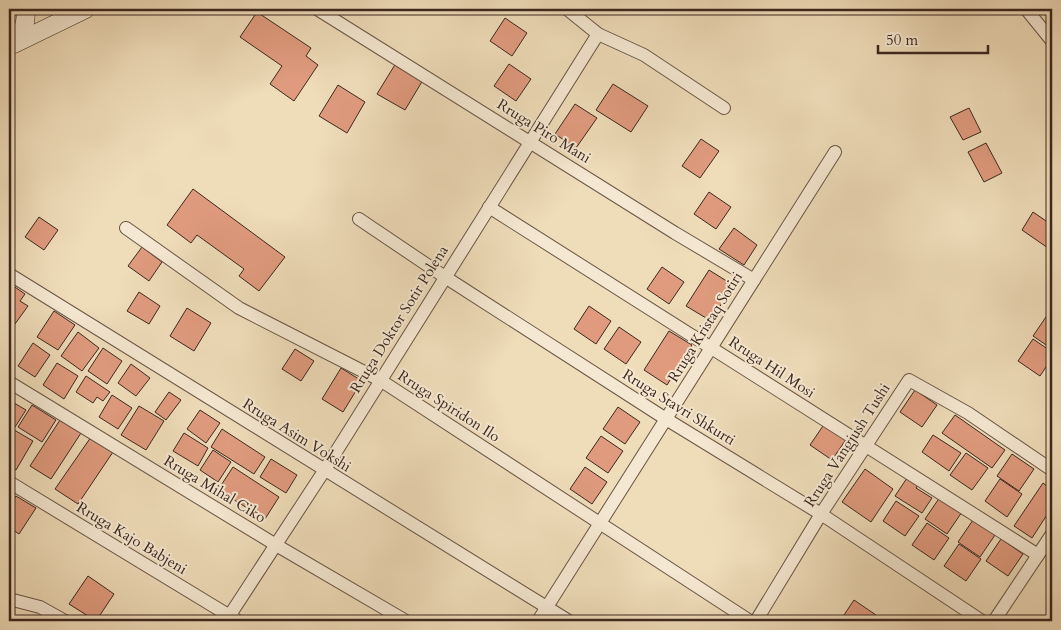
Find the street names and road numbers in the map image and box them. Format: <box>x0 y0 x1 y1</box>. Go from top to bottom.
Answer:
street label: Rruga Piro Mani <box>493 94 595 168</box>
street label: Rruga Doktor Sotir Polena <box>345 241 453 397</box>
street label: Rruga Kristaq Sotiri <box>663 268 747 386</box>
street label: Rruga Hil Mosi <box>725 332 819 402</box>
street label: Rruga Stavri Shkurti <box>619 364 739 450</box>
street label: Rruga Spiridon Ilo <box>394 365 504 447</box>
street label: Rruga Vangjush Tushi <box>799 379 895 511</box>
street label: Rruga Asim Vokshi <box>239 394 355 476</box>
street label: Rruga Mihal Ciko <box>160 451 270 527</box>
street label: Rruga Kajo Babjeni <box>73 497 191 579</box>

